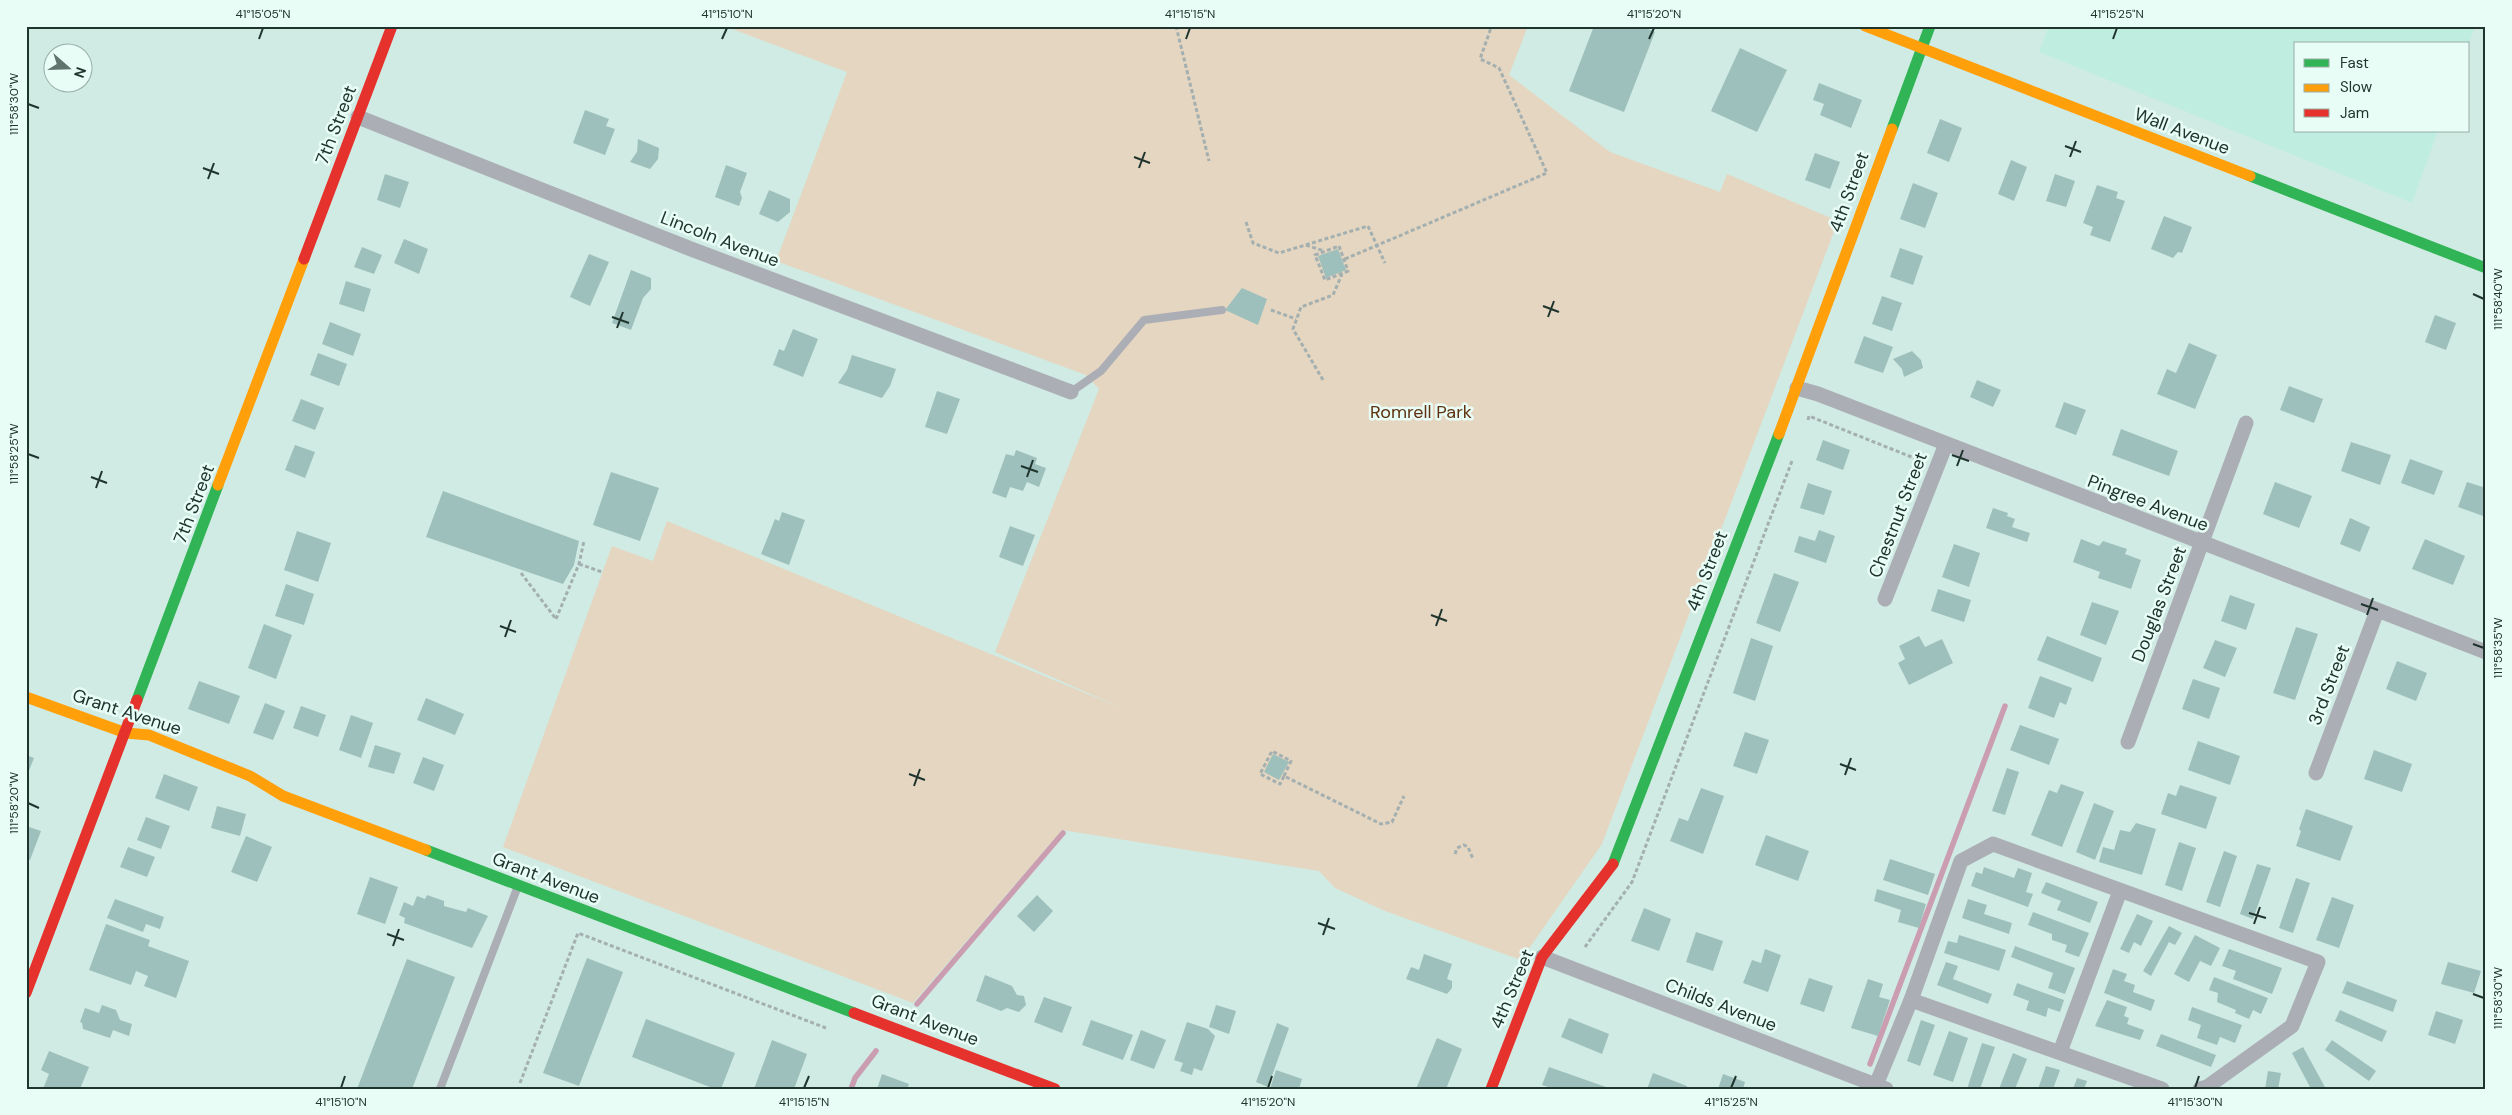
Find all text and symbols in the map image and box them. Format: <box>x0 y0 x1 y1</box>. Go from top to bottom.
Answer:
text: 41°15'05"N <box>235 6 291 22</box>
text: 41°15'10"N <box>701 6 753 22</box>
text: 41°15'15"N <box>1165 6 1215 22</box>
text: 41°15'20"N <box>1627 6 1681 22</box>
text: 41°15'25"N <box>2090 6 2144 22</box>
north arrow <box>42 42 92 92</box>
legend <box>2294 42 2470 132</box>
text: Fast <box>2340 53 2369 73</box>
text: N <box>70 65 90 80</box>
text: 111°58'30"W <box>6 72 22 135</box>
text: Slow <box>2340 77 2373 97</box>
street label: 7th Street <box>310 82 362 168</box>
street label: Wall Avenue <box>2131 102 2233 160</box>
text: Jam <box>2340 103 2369 123</box>
street label: 4th Street <box>1823 148 1875 236</box>
street label: Lincoln Avenue <box>657 205 783 273</box>
text: 111°58'40"W <box>2490 268 2506 330</box>
park label: Romrell Park <box>1370 400 1472 424</box>
text: 111°58'25"W <box>6 423 22 485</box>
street label: Chestnut Street <box>1863 449 1933 581</box>
street label: 7th Street <box>168 461 220 547</box>
street label: Pingree Avenue <box>2084 469 2212 537</box>
street label: 4th Street <box>1681 527 1733 615</box>
street label: Douglas Street <box>2126 543 2192 665</box>
text: 111°58'35"W <box>2490 617 2506 679</box>
street label: 3rd Street <box>2303 641 2355 729</box>
street label: Grant Avenue <box>69 683 185 741</box>
text: 111°58'20"W <box>6 772 22 834</box>
street label: Grant Avenue <box>489 846 603 910</box>
street label: 4th Street <box>1485 946 1539 1032</box>
text: 111°58'30"W <box>2490 966 2506 1029</box>
street label: Childs Avenue <box>1662 973 1780 1037</box>
street label: Grant Avenue <box>868 988 982 1052</box>
text: 41°15'10"N <box>315 1094 367 1110</box>
text: 41°15'15"N <box>779 1094 829 1110</box>
text: 41°15'20"N <box>1241 1094 1295 1110</box>
text: 41°15'25"N <box>1704 1094 1758 1110</box>
text: 41°15'30"N <box>2168 1094 2223 1110</box>

